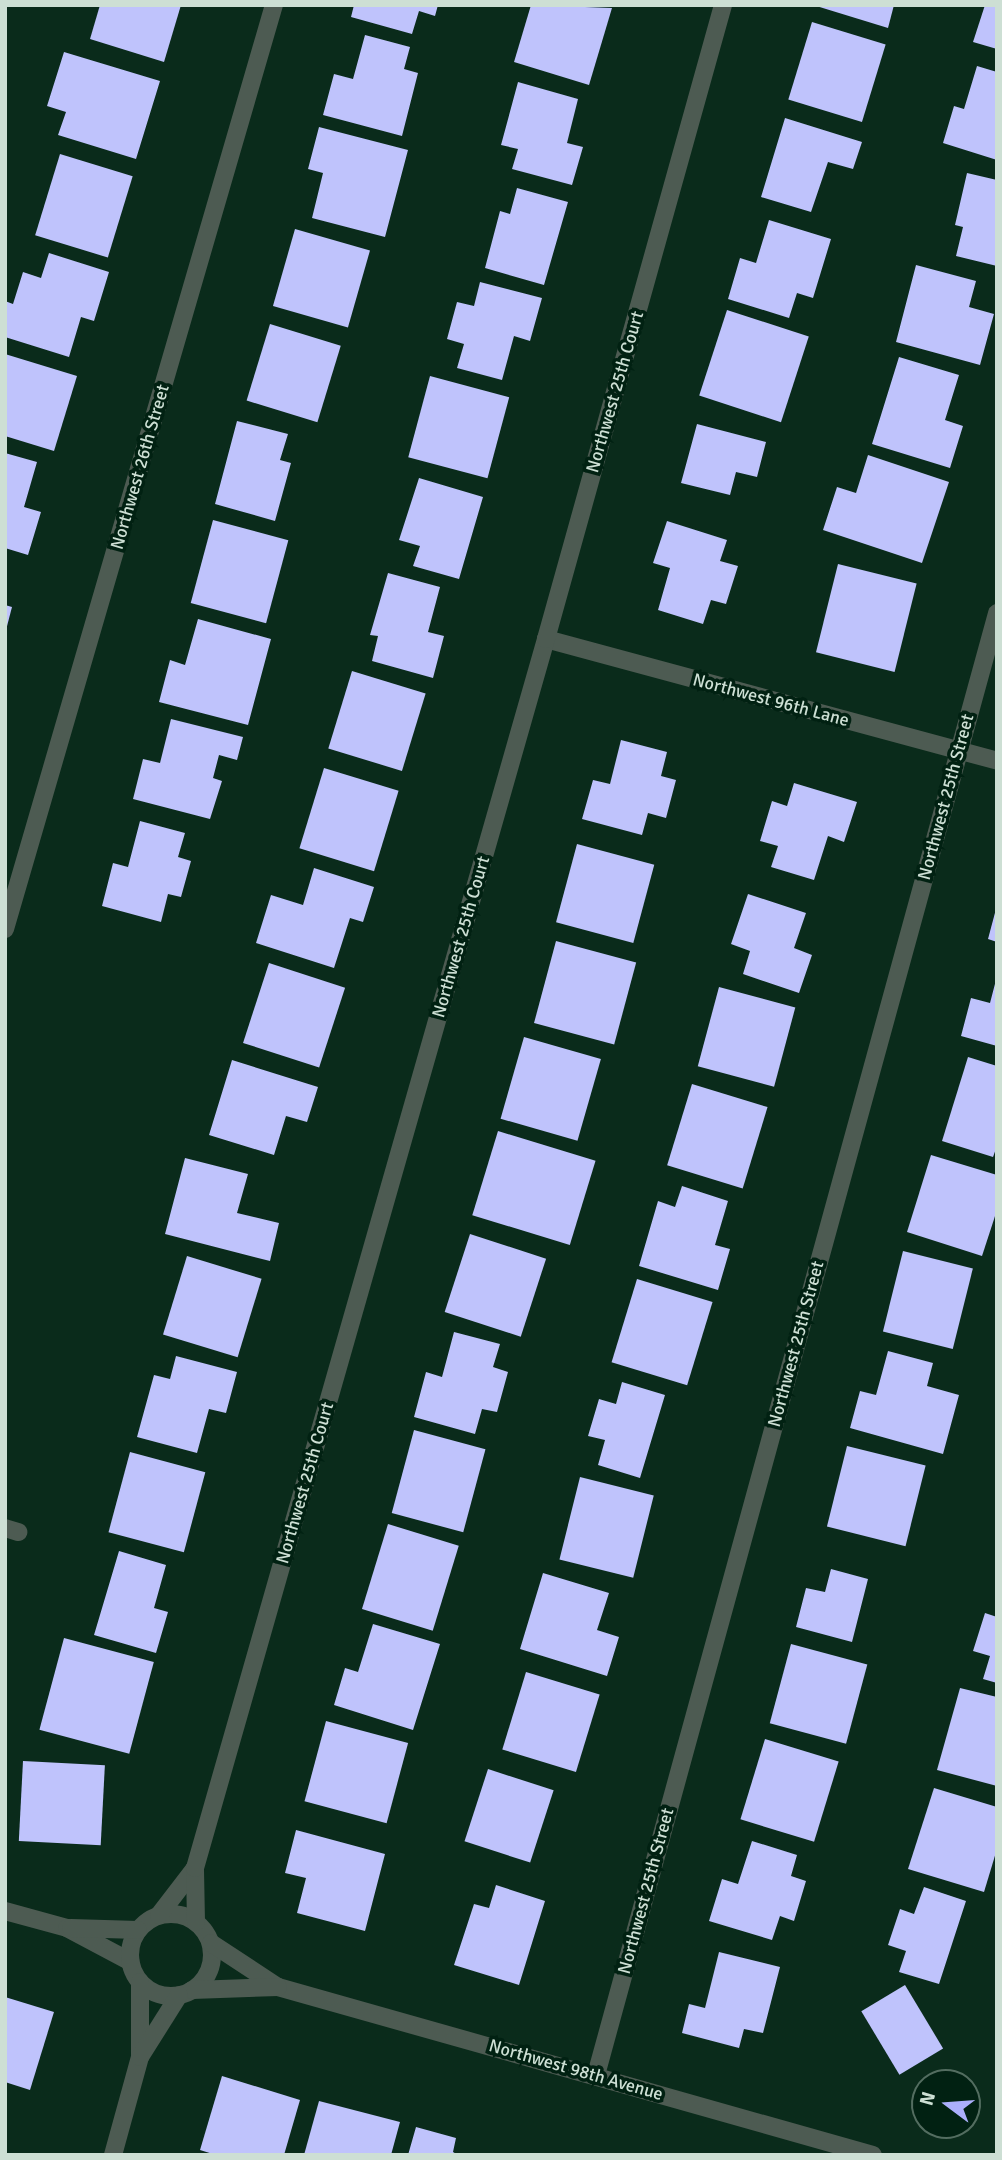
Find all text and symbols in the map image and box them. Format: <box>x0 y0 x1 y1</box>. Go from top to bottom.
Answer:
street label: Northwest 25th Court <box>582 309 648 475</box>
street label: Northwest 26th Street <box>106 382 174 552</box>
street label: Northwest 96th Lane <box>690 669 852 731</box>
street label: Northwest 25th Street <box>913 712 979 882</box>
street label: Northwest 25th Court <box>428 854 494 1020</box>
street label: Northwest 25th Street <box>763 1259 829 1429</box>
street label: Northwest 25th Court <box>272 1400 338 1566</box>
street label: Northwest 25th Street <box>613 1806 679 1976</box>
street label: Northwest 98th Avenue <box>486 2035 666 2105</box>
north arrow <box>911 2069 981 2139</box>
text: N <box>914 2089 941 2108</box>

